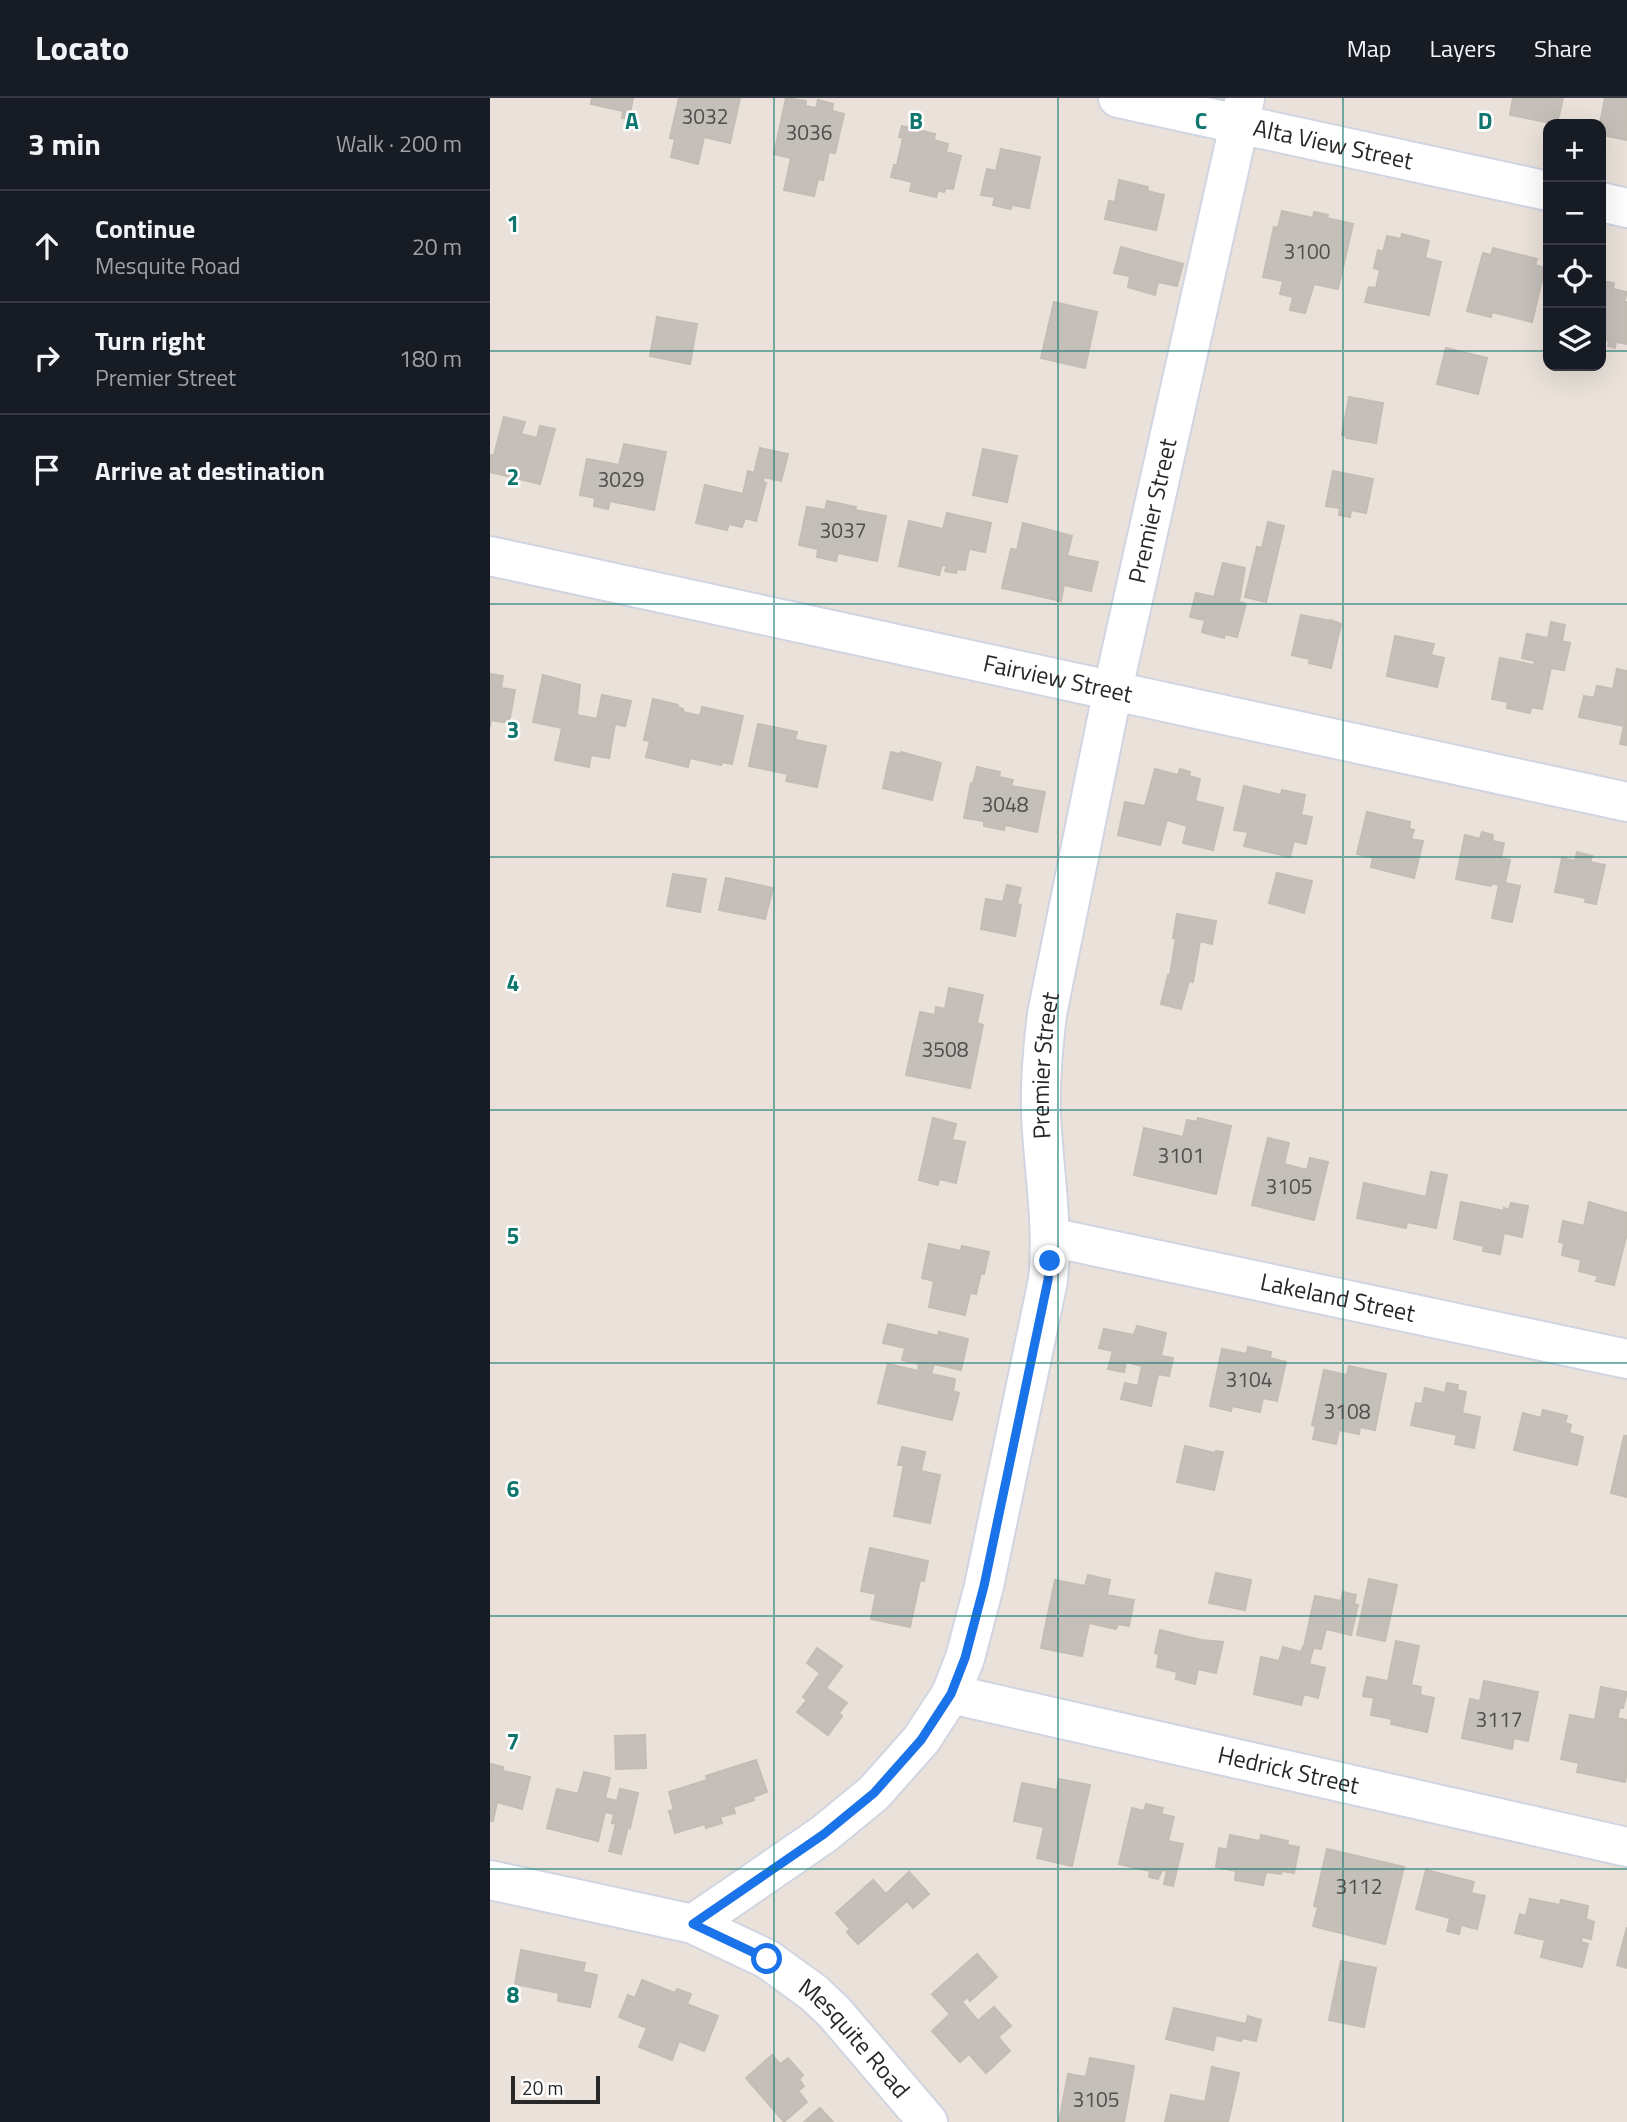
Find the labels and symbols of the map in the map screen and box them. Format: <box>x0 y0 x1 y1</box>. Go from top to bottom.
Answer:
house number: 3032 <box>681 100 729 132</box>
text: A <box>625 103 639 138</box>
text: B <box>909 103 923 138</box>
text: C <box>1195 103 1207 138</box>
text: D <box>1478 103 1492 138</box>
street label: Alta View Street <box>1250 109 1417 178</box>
house number: 3036 <box>785 116 833 148</box>
text: 1 <box>507 206 519 241</box>
house number: 3100 <box>1283 235 1331 267</box>
street label: Premier Street <box>1118 434 1186 586</box>
text: 2 <box>507 459 519 494</box>
house number: 3029 <box>597 463 645 495</box>
house number: 3037 <box>819 514 867 546</box>
street label: Fairview Street <box>980 644 1137 712</box>
text: 3 <box>507 712 519 747</box>
house number: 3048 <box>981 788 1029 820</box>
text: 4 <box>507 965 519 1000</box>
street label: Premier Street <box>1022 988 1068 1140</box>
house number: 3508 <box>921 1033 969 1065</box>
house number: 3101 <box>1157 1139 1205 1171</box>
house number: 3105 <box>1265 1170 1313 1202</box>
text: 5 <box>507 1218 519 1253</box>
route end <box>1034 1245 1065 1276</box>
street label: Lakeland Street <box>1257 1263 1419 1331</box>
house number: 3104 <box>1225 1363 1273 1395</box>
house number: 3108 <box>1323 1395 1371 1427</box>
text: 6 <box>507 1471 520 1506</box>
house number: 3117 <box>1475 1703 1523 1735</box>
text: 7 <box>507 1724 519 1759</box>
street label: Hedrick Street <box>1215 1736 1363 1803</box>
house number: 3112 <box>1335 1870 1383 1902</box>
route start <box>751 1943 782 1974</box>
street label: Mesquite Road <box>791 1969 919 2106</box>
text: 8 <box>507 1977 520 2012</box>
scale bar <box>511 2073 600 2105</box>
house number: 3105 <box>1072 2083 1120 2115</box>

